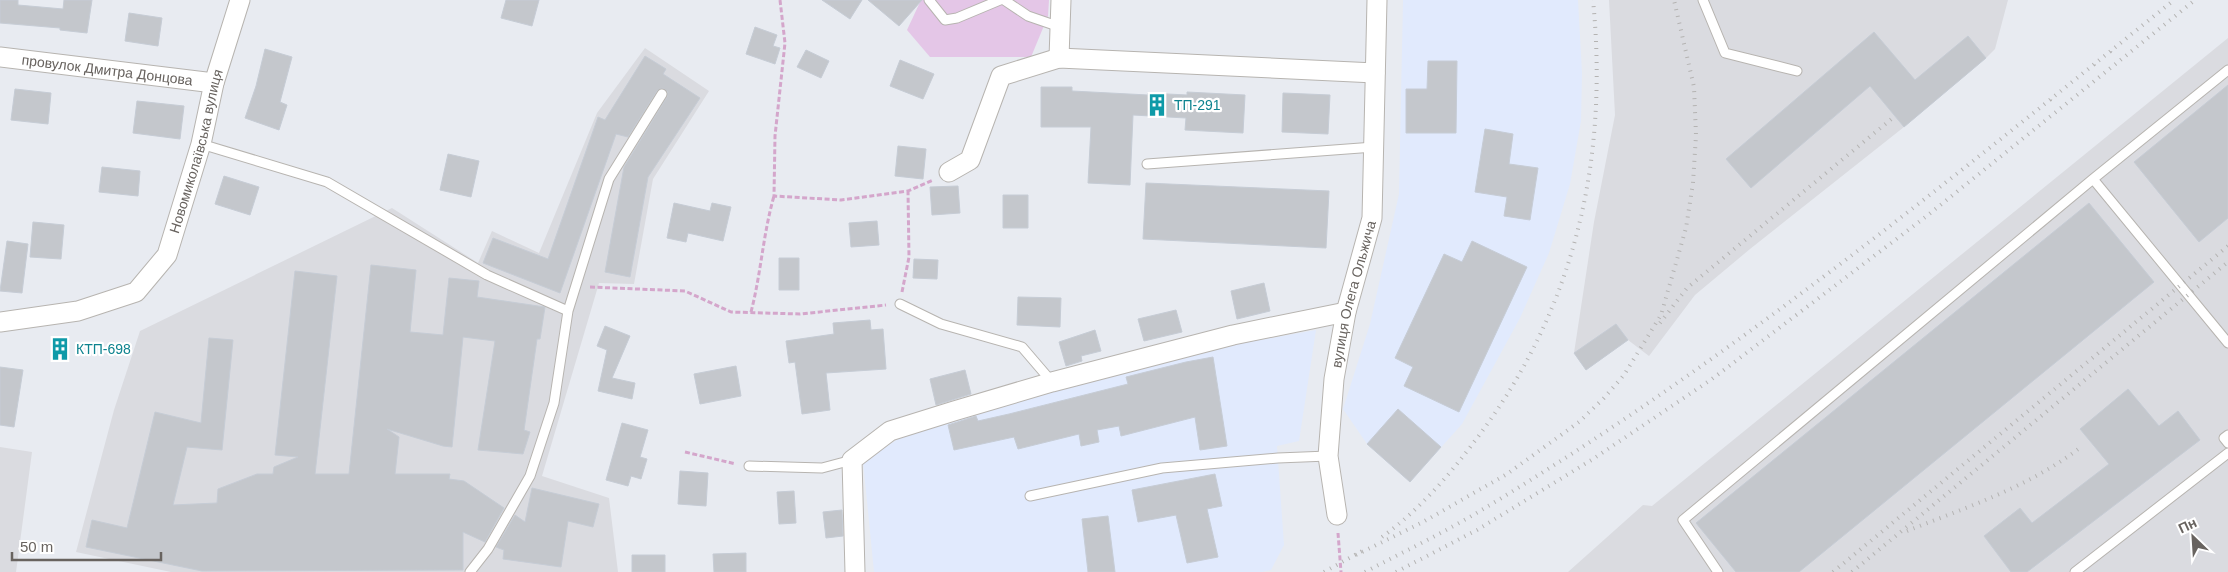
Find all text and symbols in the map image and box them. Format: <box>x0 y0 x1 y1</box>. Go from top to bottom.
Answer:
street label: провулок Дмитра Донцова <box>21 52 194 88</box>
street label: Новомиколаївська вулиця <box>166 67 226 235</box>
building icon: ТП-291 <box>1144 92 1170 118</box>
place label: ТП-291 <box>1174 97 1221 113</box>
street label: вулиця Олега Ольжича <box>1328 219 1379 369</box>
building icon: КТП-698 <box>47 336 73 362</box>
place label: КТП-698 <box>76 341 131 357</box>
north arrow <box>2168 512 2218 562</box>
text: Пн <box>2176 514 2199 536</box>
scale bar <box>12 530 161 562</box>
text: 50 m <box>20 538 53 555</box>

